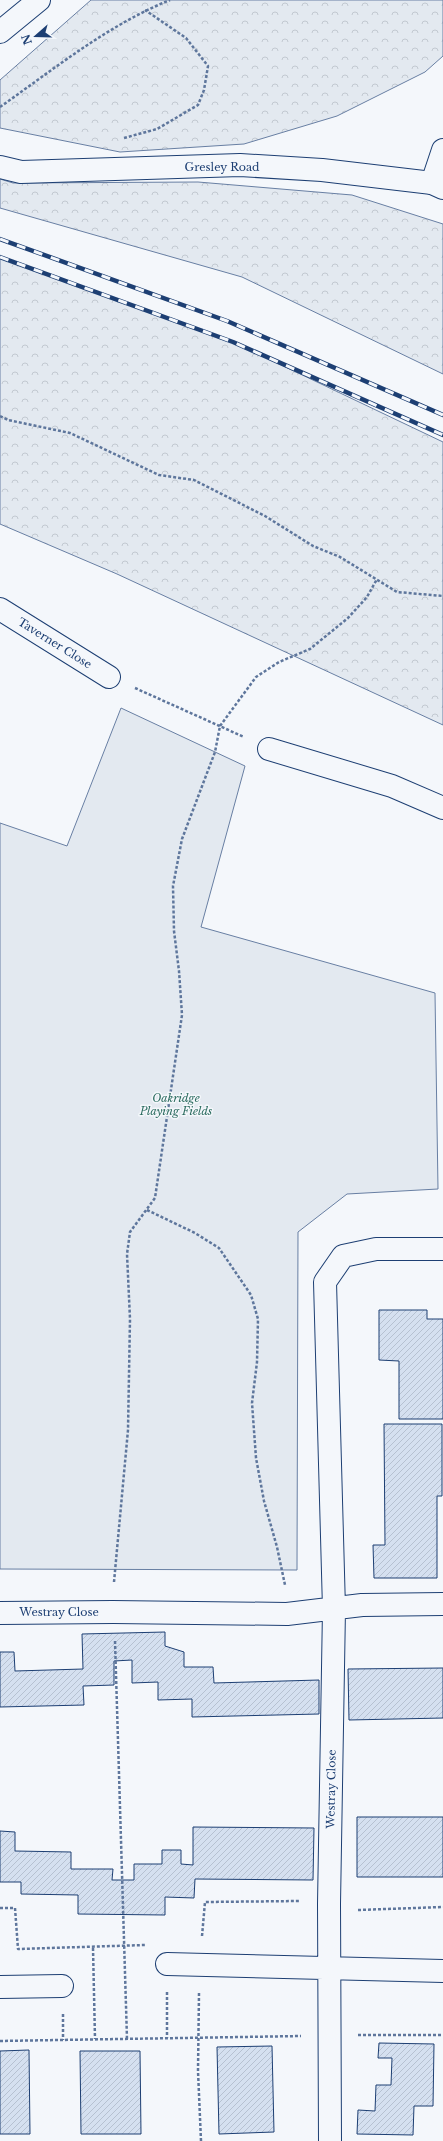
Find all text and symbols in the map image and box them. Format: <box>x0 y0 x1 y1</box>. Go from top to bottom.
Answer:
north arrow <box>16 16 56 56</box>
text: N <box>18 32 35 47</box>
street label: Gresley Road <box>185 160 260 174</box>
street label: Taverner Close <box>15 615 95 671</box>
park label: Oakridge Playing Fields <box>139 1091 212 1118</box>
street label: Westray Close <box>18 1605 99 1619</box>
street label: Westray Close <box>323 1749 339 1830</box>

